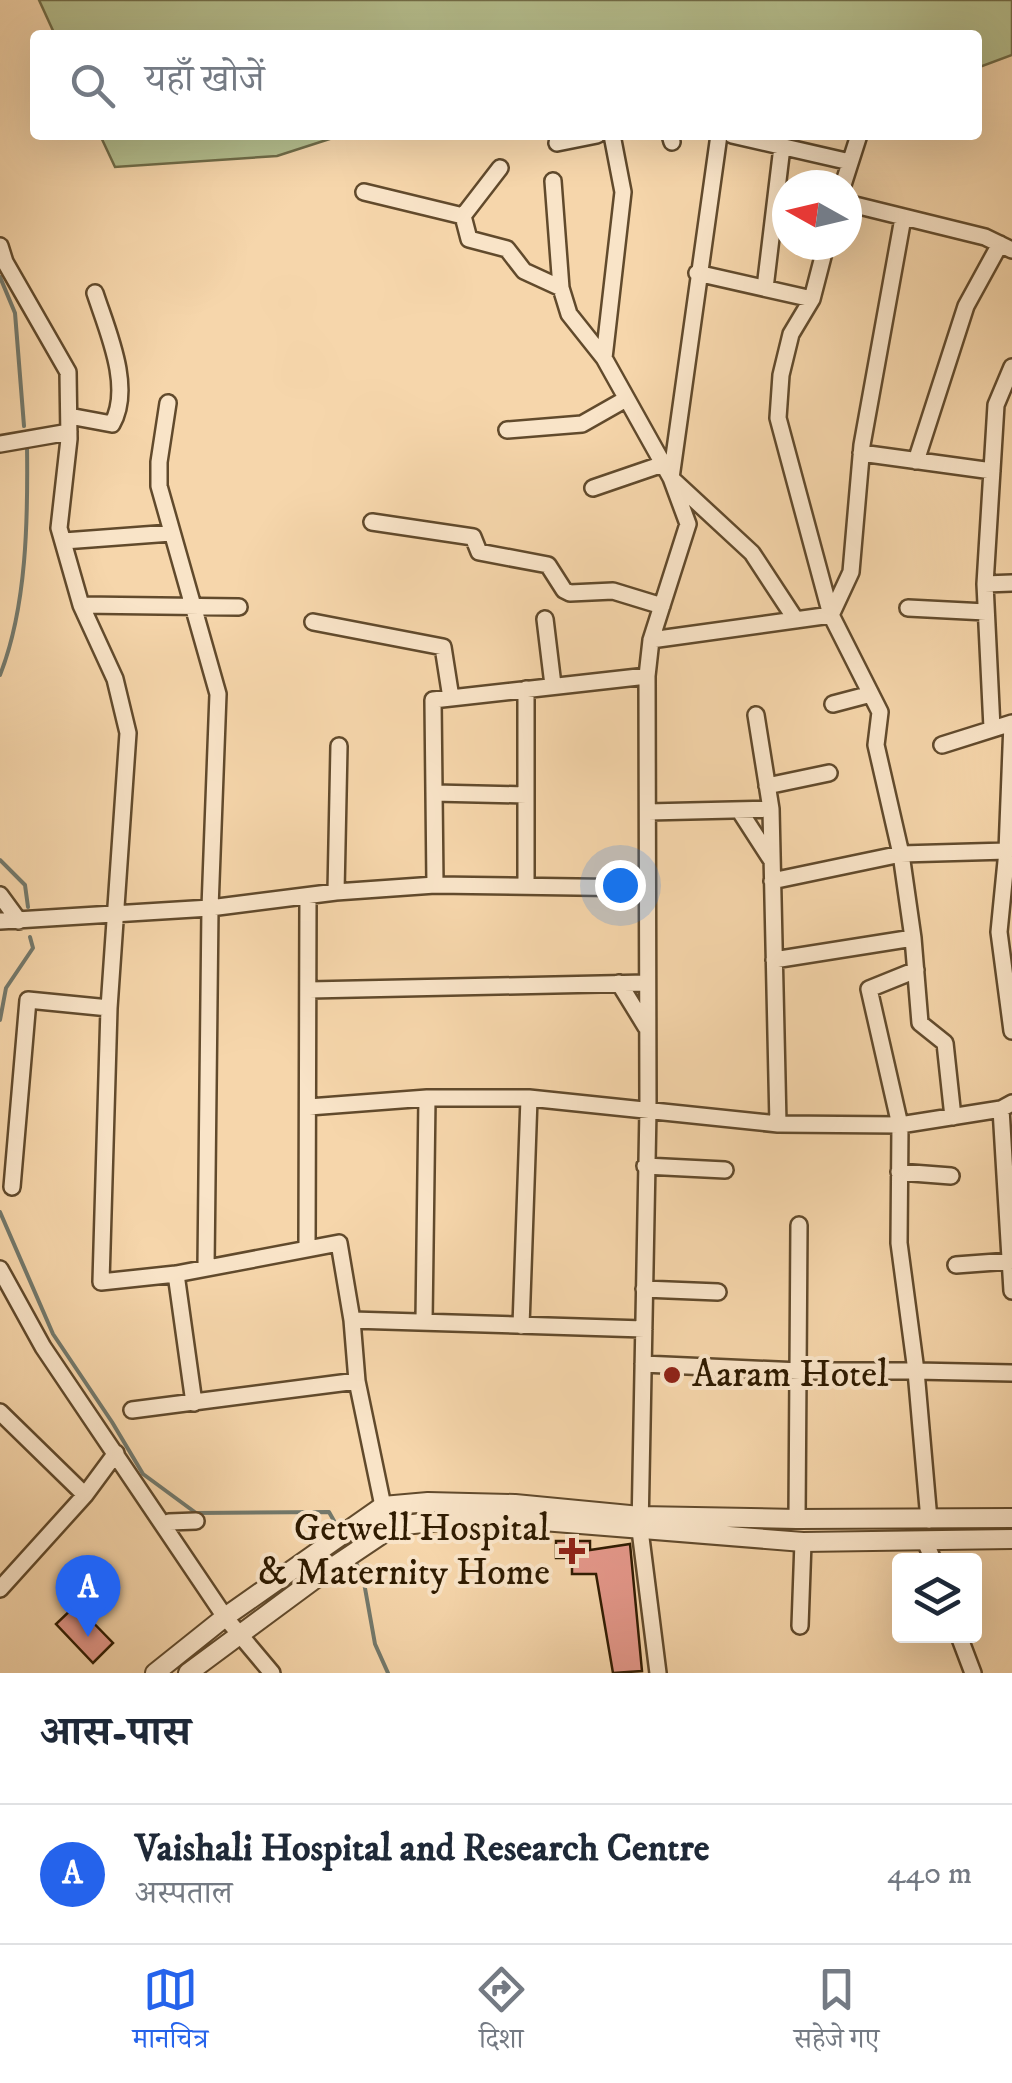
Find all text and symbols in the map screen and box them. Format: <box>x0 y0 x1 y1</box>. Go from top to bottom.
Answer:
search box <box>30 30 982 140</box>
text: यहाँ खोजें <box>145 56 264 104</box>
icon: search <box>65 58 120 113</box>
north arrow <box>772 170 862 260</box>
your location <box>595 860 646 911</box>
place label: Aaram Hotel <box>692 1351 889 1399</box>
marker: Aaram Hotel <box>661 1364 683 1386</box>
place label: Getwell Hospital & Maternity Home <box>258 1505 551 1597</box>
marker: Getwell Hospital & Maternity Home <box>559 1538 585 1564</box>
map controls <box>892 1553 982 1643</box>
button: layers <box>892 1553 982 1643</box>
pin: A <box>56 1554 120 1637</box>
text: आस-पास <box>40 1707 191 1759</box>
text: Vaishali Hospital and Research Centre <box>135 1825 709 1873</box>
text: A <box>62 1854 83 1894</box>
text: 440 m <box>887 1854 972 1894</box>
text: अस्पताल <box>135 1874 232 1914</box>
tab: मानचित्र <box>133 1962 208 2066</box>
tab: दिशा <box>474 1962 529 2066</box>
tab: सहेजे गए <box>794 1962 879 2066</box>

